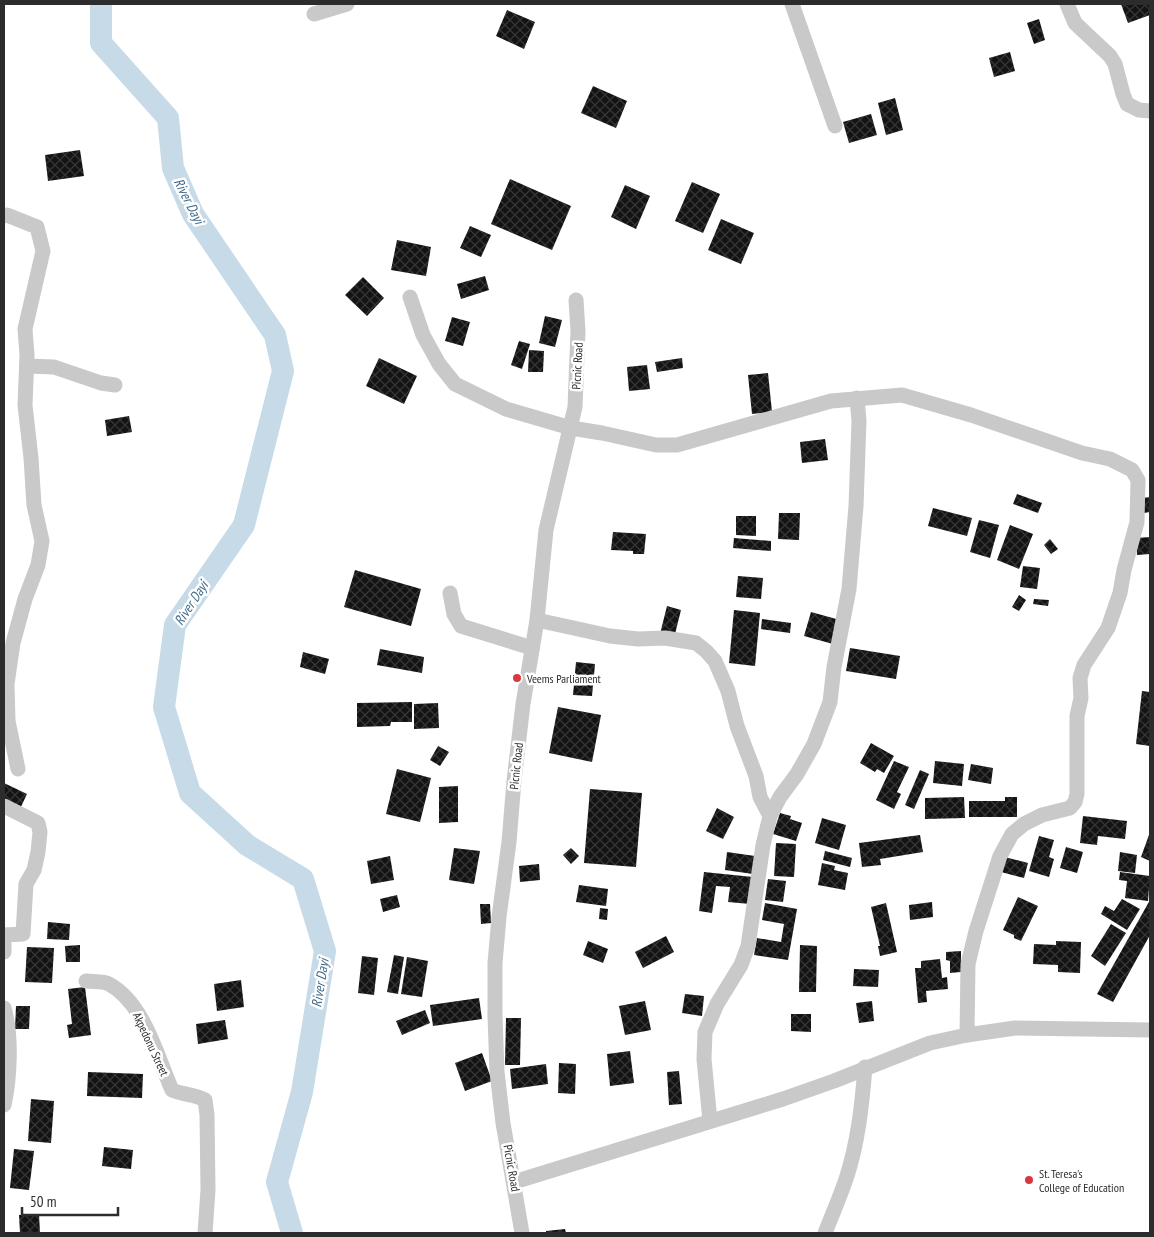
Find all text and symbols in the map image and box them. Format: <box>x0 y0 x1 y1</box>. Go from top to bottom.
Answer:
water label: River Dayi <box>170 175 209 229</box>
street label: Picnic Road <box>568 342 586 390</box>
water label: River Dayi <box>170 576 213 628</box>
place label: Veems Parliament <box>526 671 602 686</box>
marker: Veems Parliament <box>511 672 523 684</box>
street label: Picnic Road <box>506 742 526 790</box>
water label: River Dayi <box>307 955 333 1009</box>
street label: Akpedonu Street <box>130 1010 173 1079</box>
street label: Picnic Road <box>501 1143 523 1193</box>
place label: St. Teresa's College of Education <box>1039 1166 1124 1195</box>
marker: St. Teresa's College of Education <box>1023 1174 1035 1186</box>
scale bar <box>22 1184 119 1216</box>
text: 50 m <box>30 1192 56 1211</box>

